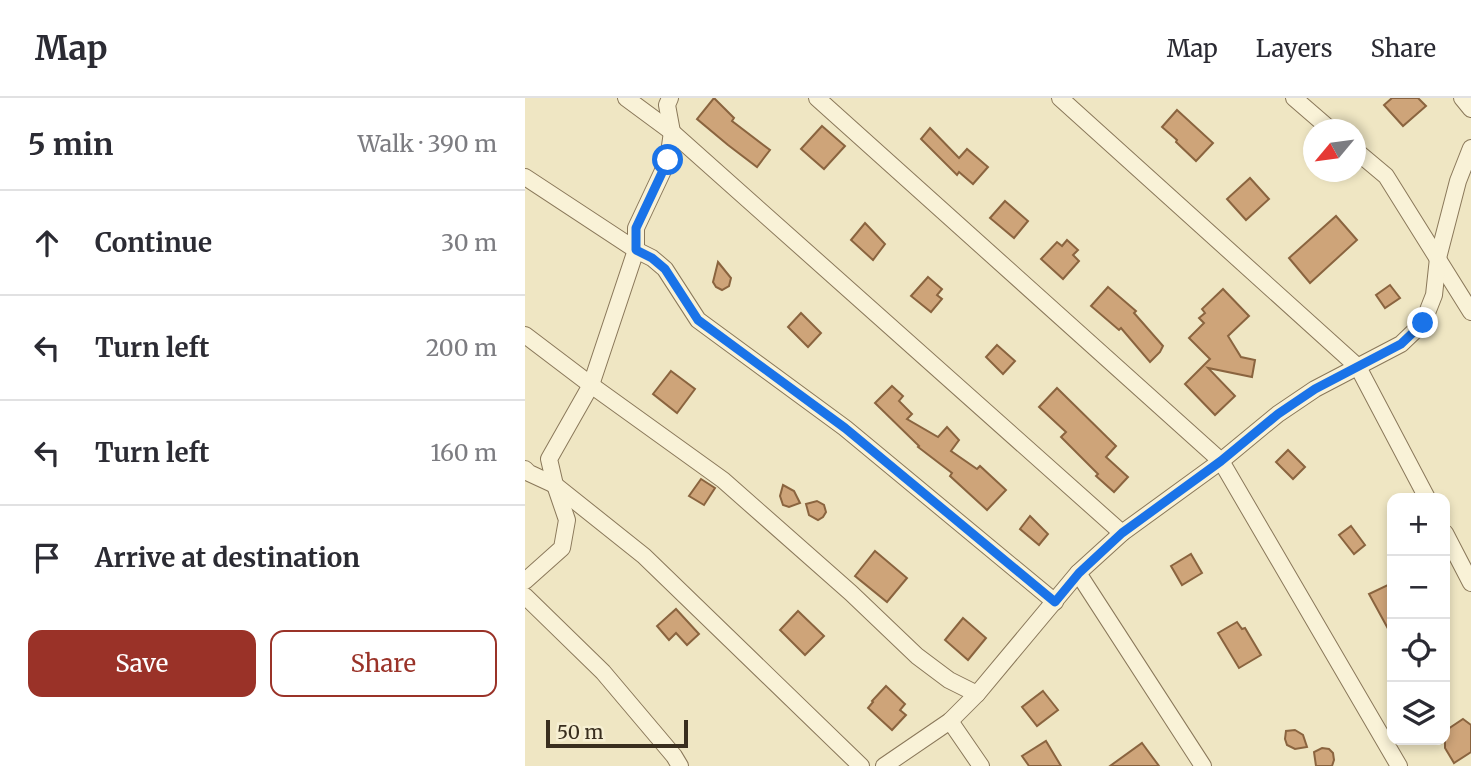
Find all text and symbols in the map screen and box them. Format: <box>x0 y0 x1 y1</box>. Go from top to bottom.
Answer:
text: Map <box>35 28 108 69</box>
text: Map <box>1167 33 1218 64</box>
text: Layers <box>1256 33 1332 64</box>
text: Share <box>1370 33 1436 64</box>
north arrow <box>1303 119 1366 182</box>
text: 5 min <box>28 125 113 163</box>
text: Walk · 390 m <box>358 129 497 158</box>
route start <box>652 144 683 175</box>
icon: ahead <box>28 224 66 262</box>
text: Continue <box>95 226 212 259</box>
text: 30 m <box>441 228 497 257</box>
route end <box>1407 307 1438 338</box>
icon: left <box>28 329 66 367</box>
text: Turn left <box>95 331 209 364</box>
text: 200 m <box>426 333 497 362</box>
icon: left <box>28 434 66 472</box>
text: Turn left <box>95 436 209 469</box>
text: 160 m <box>431 438 497 467</box>
map controls <box>1387 493 1450 745</box>
button: + <box>1387 493 1450 556</box>
icon: arrive <box>28 539 66 577</box>
text: Arrive at destination <box>95 541 360 574</box>
button: − <box>1387 556 1450 619</box>
button: locate <box>1387 619 1450 682</box>
button: Save <box>28 630 256 697</box>
button: Share <box>270 630 497 697</box>
button: layers <box>1387 682 1450 745</box>
scale bar <box>546 717 688 749</box>
text: 50 m <box>557 720 603 744</box>

